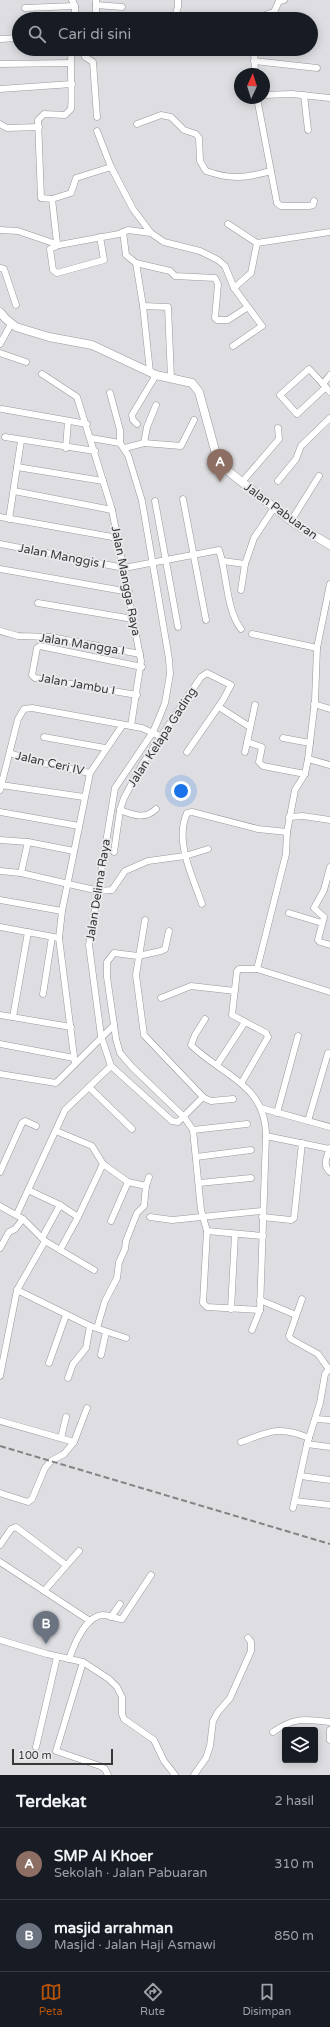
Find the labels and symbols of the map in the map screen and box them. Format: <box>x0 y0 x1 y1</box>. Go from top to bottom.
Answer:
north arrow <box>234 68 270 104</box>
pin: A <box>207 449 233 482</box>
street label: Jalan Pabuaran <box>242 480 320 542</box>
street label: Jalan Mangga Raya <box>108 525 144 637</box>
street label: Jalan Manggis I <box>17 541 107 571</box>
street label: Jalan Mangga I <box>38 630 126 658</box>
street label: Jalan Jambu I <box>38 670 116 698</box>
street label: Jalan Kelapa Gading <box>125 685 199 789</box>
street label: Jalan Ceri IV <box>14 748 86 778</box>
your location <box>171 781 191 801</box>
street label: Jalan Delima Raya <box>83 838 113 942</box>
pin: B <box>33 1611 59 1644</box>
scale bar <box>12 1747 113 1766</box>

